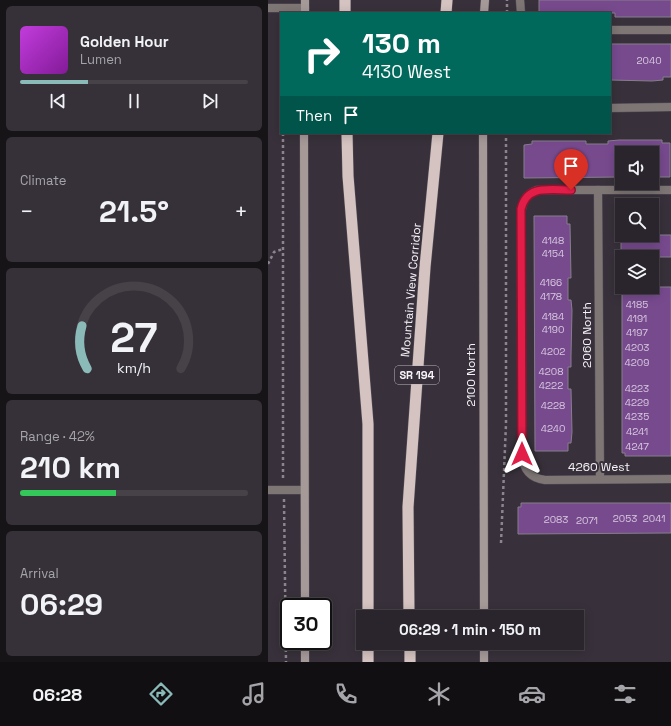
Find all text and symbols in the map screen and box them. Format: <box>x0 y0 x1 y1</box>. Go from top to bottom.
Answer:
text: 130 m <box>362 25 441 61</box>
icon: right <box>296 28 348 80</box>
text: Golden Hour <box>80 32 169 51</box>
text: Lumen <box>80 51 122 68</box>
house number: 2040 <box>636 54 662 67</box>
text: 4130 West <box>362 60 451 83</box>
icon: previous <box>47 90 69 112</box>
icon: pause <box>123 90 145 112</box>
icon: next <box>199 90 221 112</box>
icon: arrive <box>340 104 362 126</box>
text: Then <box>296 106 332 125</box>
map controls <box>615 146 659 294</box>
button: sound <box>615 146 659 190</box>
pin <box>554 149 588 190</box>
icon: arrive <box>560 155 582 177</box>
text: Climate <box>20 172 66 189</box>
text: 21.5° <box>99 192 169 231</box>
text: − <box>20 197 34 225</box>
text: + <box>234 197 248 225</box>
button: search <box>615 198 659 242</box>
street label: Mountain View Corridor <box>397 222 425 358</box>
house number: 4148 <box>542 234 564 247</box>
house number: 4154 <box>542 247 564 260</box>
button: layers <box>615 250 659 294</box>
house number: 4166 <box>540 276 562 289</box>
house number: 4178 <box>540 290 562 303</box>
house number: 4185 <box>626 298 648 311</box>
street label: 2060 North <box>579 302 595 368</box>
house number: 4184 <box>542 310 564 323</box>
text: 27 <box>110 311 158 364</box>
house number: 4191 <box>627 312 647 325</box>
house number: 4190 <box>542 323 564 336</box>
house number: 4197 <box>626 326 648 339</box>
house number: 4203 <box>625 341 649 354</box>
street label: 2100 North <box>463 343 479 407</box>
house number: 4202 <box>541 345 565 358</box>
house number: 4209 <box>625 356 649 369</box>
text: km/h <box>117 359 151 377</box>
house number: 4208 <box>539 365 563 378</box>
road number: SR 194 <box>395 366 439 384</box>
house number: 4222 <box>539 379 563 392</box>
house number: 4223 <box>625 382 649 395</box>
house number: 4229 <box>625 396 649 409</box>
house number: 4228 <box>541 399 565 412</box>
house number: 4235 <box>625 410 649 423</box>
house number: 4240 <box>541 422 565 435</box>
house number: 4241 <box>626 425 648 438</box>
text: Range · 42% <box>20 428 95 445</box>
position arrow <box>501 433 543 475</box>
house number: 4247 <box>625 440 649 453</box>
text: 210 km <box>20 448 121 487</box>
street label: 4260 West <box>568 459 630 475</box>
house number: 2053 <box>613 512 637 525</box>
house number: 2041 <box>643 512 665 525</box>
house number: 2083 <box>544 513 568 526</box>
house number: 2071 <box>576 514 598 527</box>
text: Arrival <box>20 565 59 582</box>
text: 06:29 <box>20 585 103 624</box>
speed limit sign: 30 <box>280 598 332 650</box>
text: 06:29 · 1 min · 150 m <box>399 620 541 639</box>
icon: directions <box>147 680 175 708</box>
icon: music <box>240 680 268 708</box>
icon: phone <box>332 680 360 708</box>
icon: climate <box>425 680 453 708</box>
icon: car <box>518 680 546 708</box>
icon: filters <box>611 680 639 708</box>
text: 06:28 <box>32 683 82 706</box>

